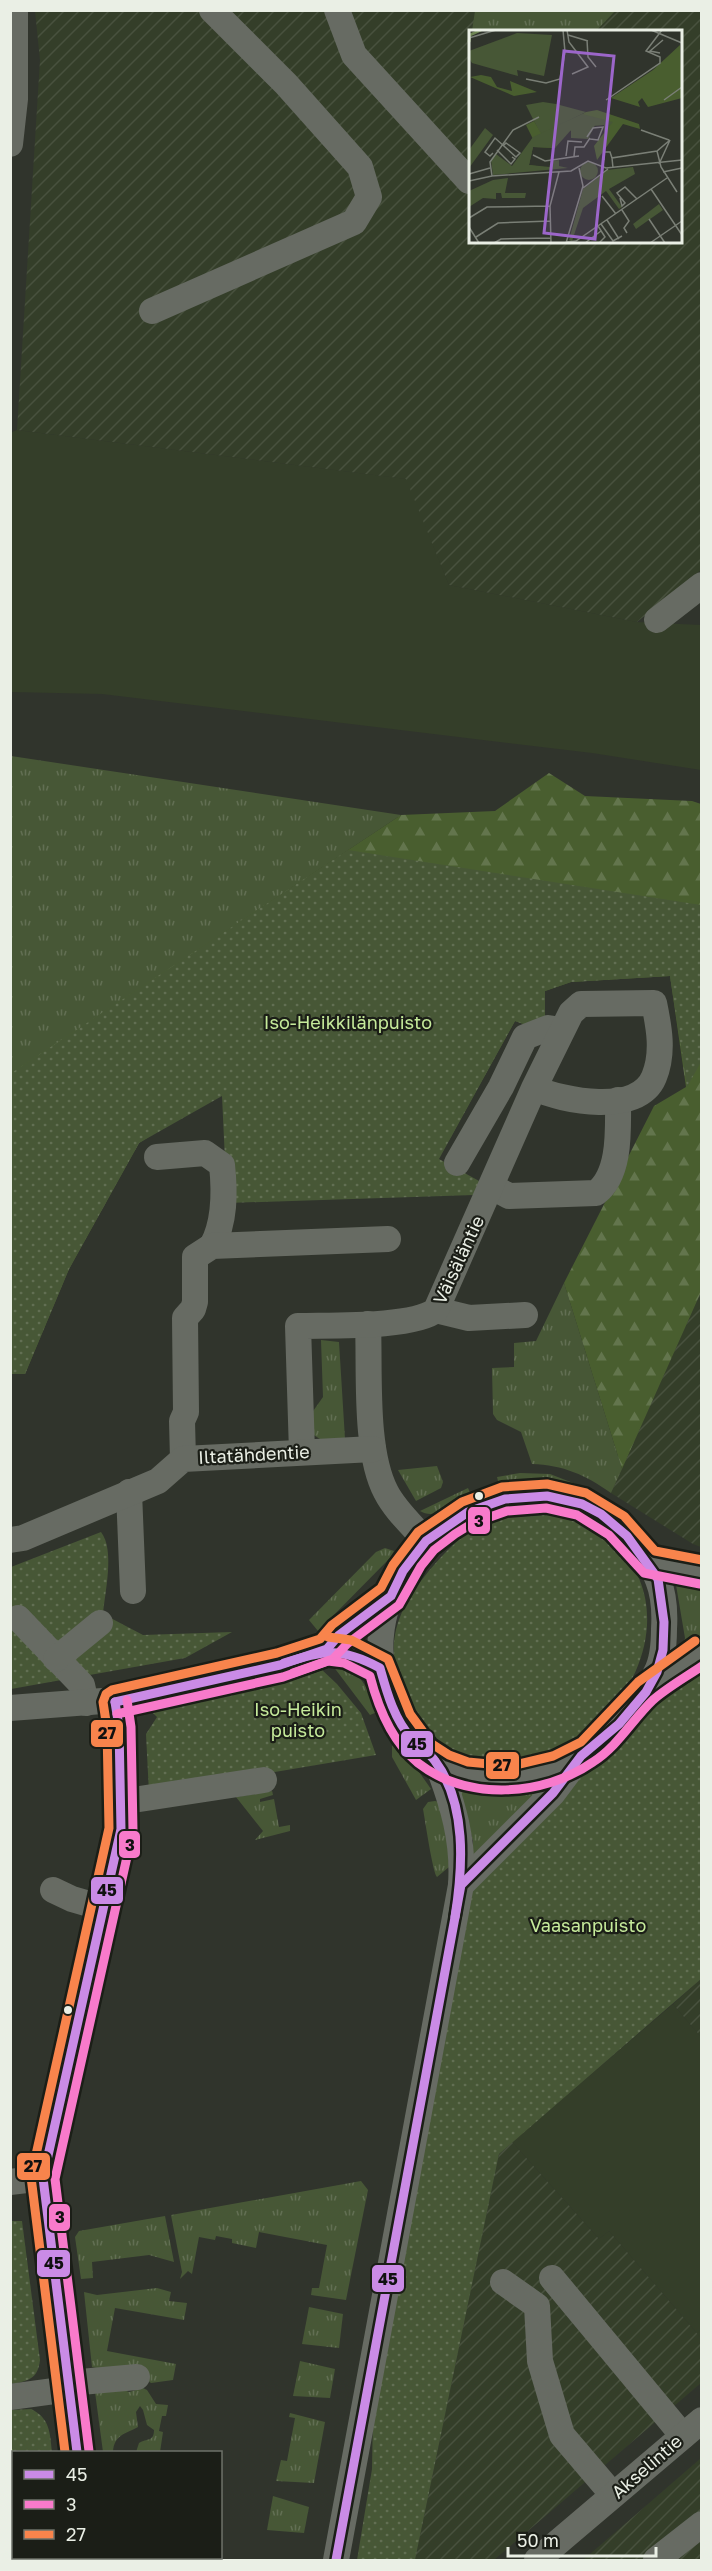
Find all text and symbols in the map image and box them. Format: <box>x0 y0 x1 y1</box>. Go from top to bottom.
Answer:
inset map <box>469 30 682 243</box>
park label: Iso-Heikkilänpuisto <box>264 1011 432 1033</box>
street label: Väisäläntie <box>428 1212 488 1307</box>
street label: Iltatähdentie <box>198 1440 310 1468</box>
unlabelled marker <box>473 1490 485 1502</box>
line badge: 3 <box>467 1506 491 1535</box>
text: 3 <box>474 1511 484 1531</box>
park label: Iso-Heikin puisto <box>254 1698 342 1741</box>
line badge: 27 <box>90 1719 124 1748</box>
text: 27 <box>98 1723 117 1743</box>
line badge: 45 <box>400 1730 434 1758</box>
text: 45 <box>407 1734 427 1754</box>
line badge: 27 <box>485 1751 520 1780</box>
text: 27 <box>493 1755 512 1775</box>
line badge: 3 <box>118 1830 141 1859</box>
text: 3 <box>125 1835 135 1855</box>
line badge: 45 <box>90 1876 124 1905</box>
text: 45 <box>97 1880 117 1900</box>
park label: Vaasanpuisto <box>530 1914 646 1936</box>
unlabelled marker <box>62 2004 74 2016</box>
line badge: 27 <box>16 2152 51 2181</box>
text: 27 <box>24 2156 43 2176</box>
line badge: 3 <box>48 2203 71 2232</box>
text: 3 <box>55 2207 65 2227</box>
line badge: 45 <box>36 2249 71 2278</box>
text: 45 <box>44 2253 64 2273</box>
line badge: 45 <box>371 2264 405 2293</box>
text: 45 <box>378 2269 398 2289</box>
street label: Akselintie <box>607 2430 686 2503</box>
legend <box>12 2451 222 2559</box>
text: 45 <box>66 2463 87 2485</box>
text: 3 <box>66 2493 77 2515</box>
scale bar <box>508 2520 656 2558</box>
text: 27 <box>66 2523 86 2545</box>
text: 50 m <box>517 2529 559 2551</box>

